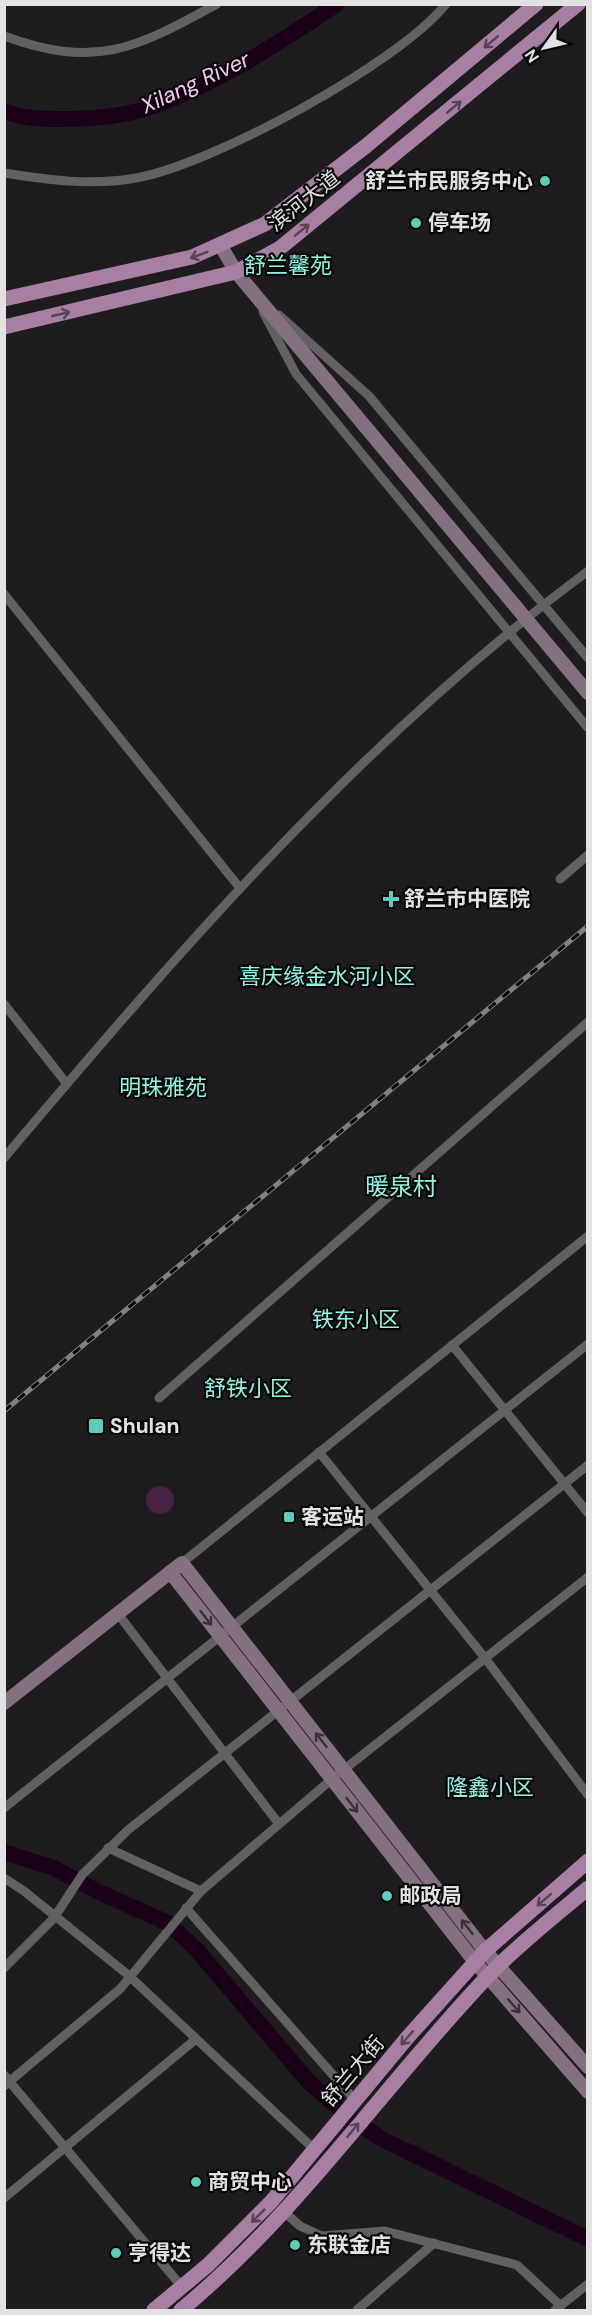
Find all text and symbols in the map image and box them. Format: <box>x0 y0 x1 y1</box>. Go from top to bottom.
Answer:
north arrow <box>514 18 574 78</box>
one-way arrow <box>483 35 499 48</box>
water label: Xilang River <box>135 44 255 121</box>
text: N <box>520 45 544 67</box>
one-way arrow <box>445 101 461 114</box>
street label: 滨河大道 <box>262 164 346 238</box>
place label: 舒兰市民服务中心 <box>365 167 533 195</box>
marker: 舒兰市民服务中心 <box>538 174 552 188</box>
place label: 停车场 <box>428 209 491 237</box>
marker: 停车场 <box>409 216 423 230</box>
one-way arrow <box>294 224 310 237</box>
one-way arrow <box>190 250 209 261</box>
district label: 舒兰馨苑 <box>244 251 332 280</box>
one-way arrow <box>51 308 71 319</box>
place label: 舒兰市中医院 <box>404 885 530 913</box>
marker: 舒兰市中医院 <box>382 890 400 908</box>
district label: 喜庆缘金水河小区 <box>239 962 415 991</box>
district label: 明珠雅苑 <box>119 1073 207 1102</box>
district label: 暖泉村 <box>365 1171 437 1202</box>
district label: 铁东小区 <box>312 1305 400 1334</box>
district label: 舒铁小区 <box>204 1374 292 1403</box>
place label: Shulan <box>110 1412 179 1440</box>
marker: Shulan <box>87 1417 105 1435</box>
place label: 客运站 <box>301 1503 364 1531</box>
marker: 客运站 <box>282 1510 296 1524</box>
one-way arrow <box>200 1610 213 1626</box>
one-way arrow <box>315 1733 328 1749</box>
district label: 隆鑫小区 <box>446 1773 534 1802</box>
one-way arrow <box>346 1797 359 1813</box>
place label: 邮政局 <box>399 1882 462 1910</box>
marker: 邮政局 <box>380 1889 394 1903</box>
one-way arrow <box>536 1893 551 1907</box>
one-way arrow <box>461 1919 474 1935</box>
one-way arrow <box>507 1998 520 2014</box>
street label: 舒兰大街 <box>315 2030 391 2112</box>
one-way arrow <box>400 2031 414 2046</box>
one-way arrow <box>347 2122 360 2138</box>
place label: 商贸中心 <box>208 2168 292 2196</box>
marker: 商贸中心 <box>189 2175 203 2189</box>
one-way arrow <box>250 2208 265 2223</box>
place label: 东联金店 <box>307 2231 391 2259</box>
marker: 东联金店 <box>288 2238 302 2252</box>
place label: 亨得达 <box>128 2239 191 2267</box>
marker: 亨得达 <box>109 2246 123 2260</box>

